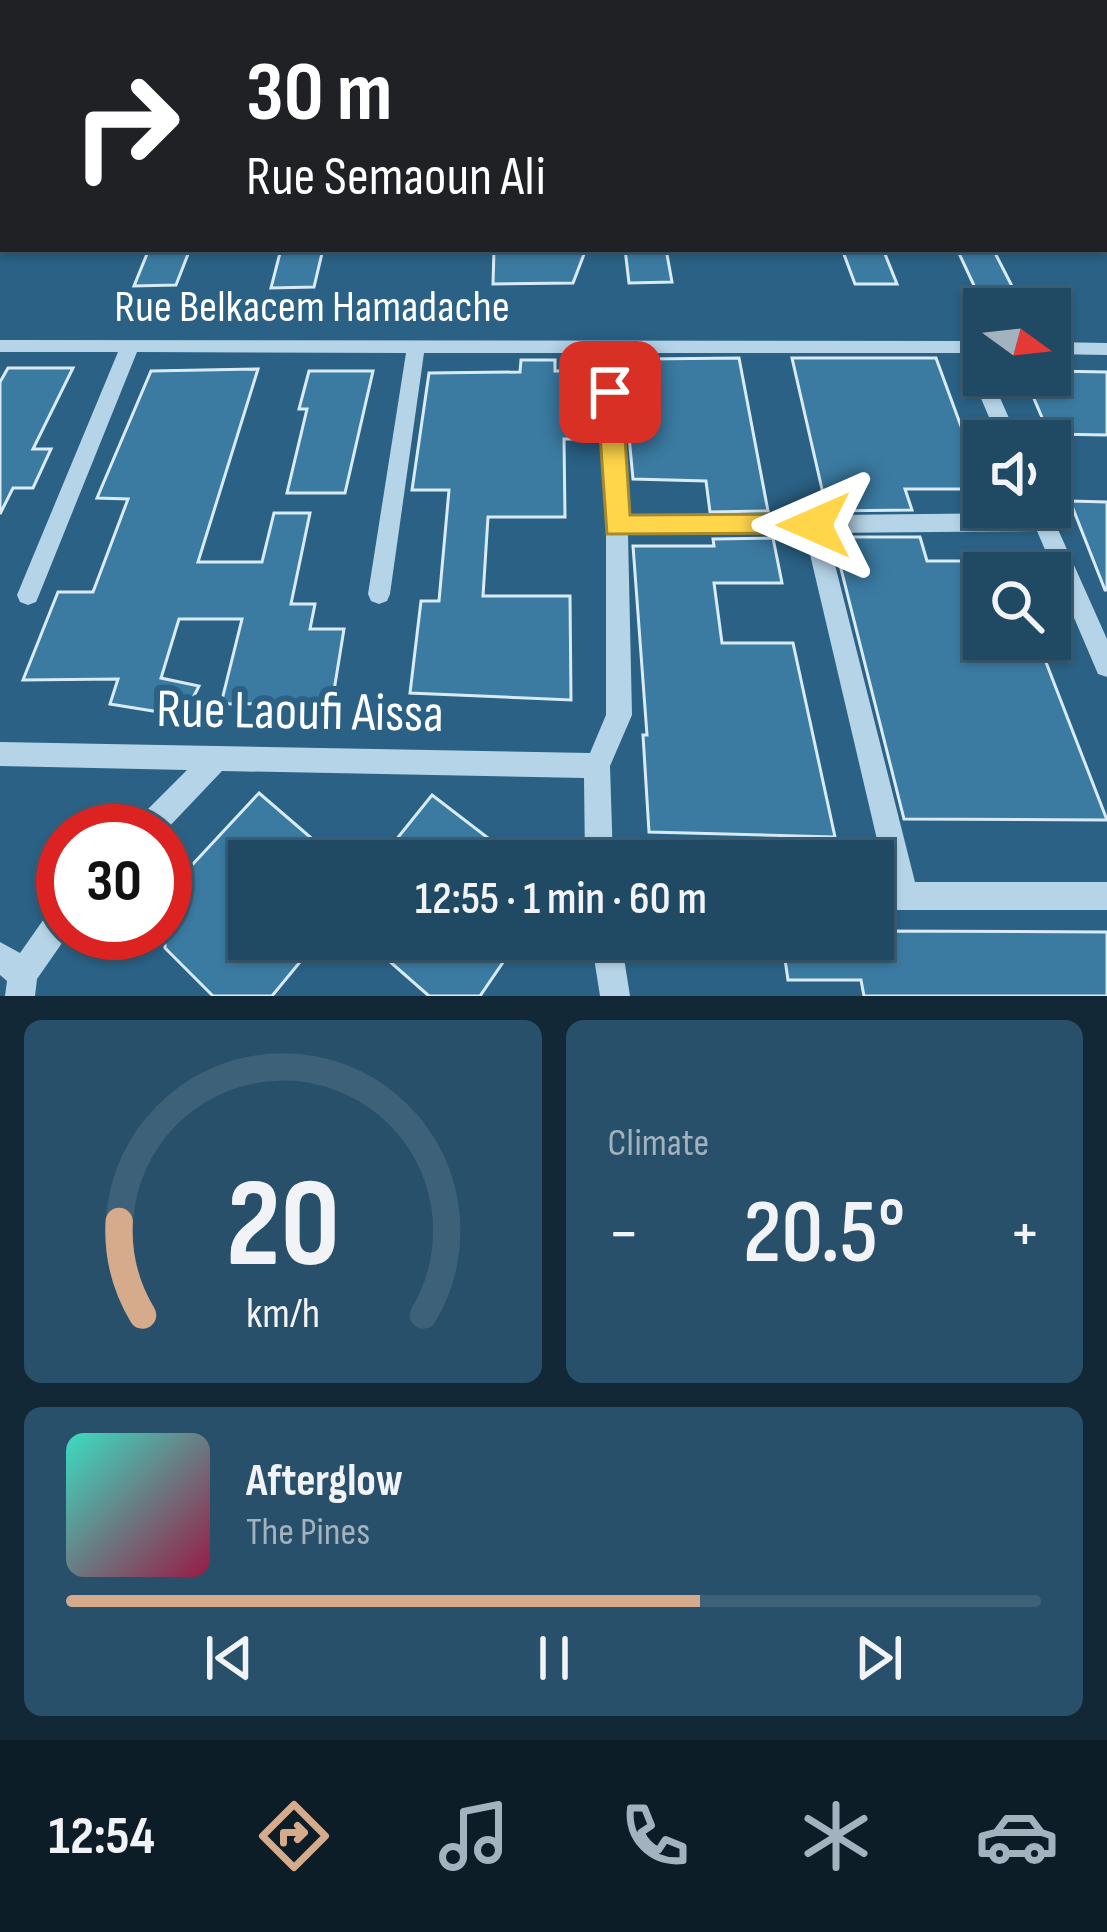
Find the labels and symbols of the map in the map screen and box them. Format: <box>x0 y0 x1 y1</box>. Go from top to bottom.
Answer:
street label: Rue Belkacem Hamadache <box>114 280 510 335</box>
north arrow <box>963 288 1071 396</box>
pin <box>559 341 661 443</box>
position arrow <box>751 462 877 588</box>
street label: Rue Laoufi Aissa <box>156 677 444 747</box>
speed limit sign: 30 <box>36 804 192 960</box>

